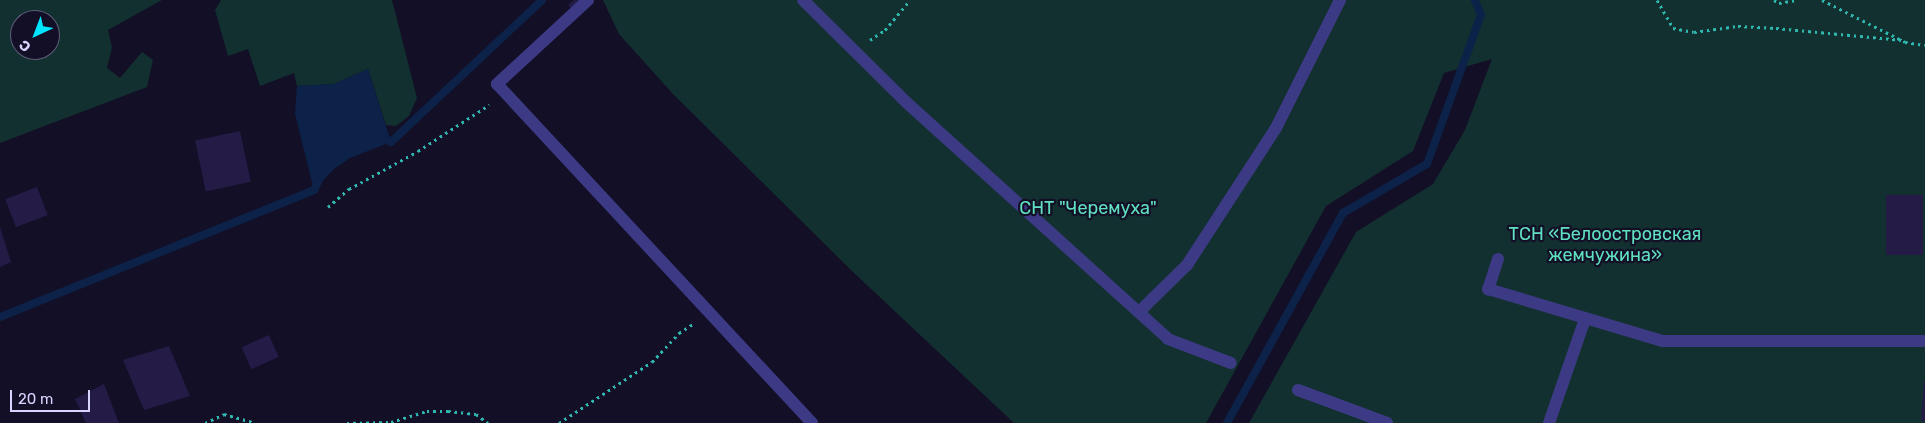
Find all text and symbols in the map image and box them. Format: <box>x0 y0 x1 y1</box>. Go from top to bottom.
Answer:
north arrow <box>10 10 60 60</box>
text: С <box>16 36 35 55</box>
park label: СНТ "Черемуха" <box>1019 197 1157 219</box>
park label: ТСН «Белоостровская жемчужина» <box>1509 224 1701 266</box>
scale bar <box>12 380 92 412</box>
text: 20 m <box>18 390 53 408</box>

